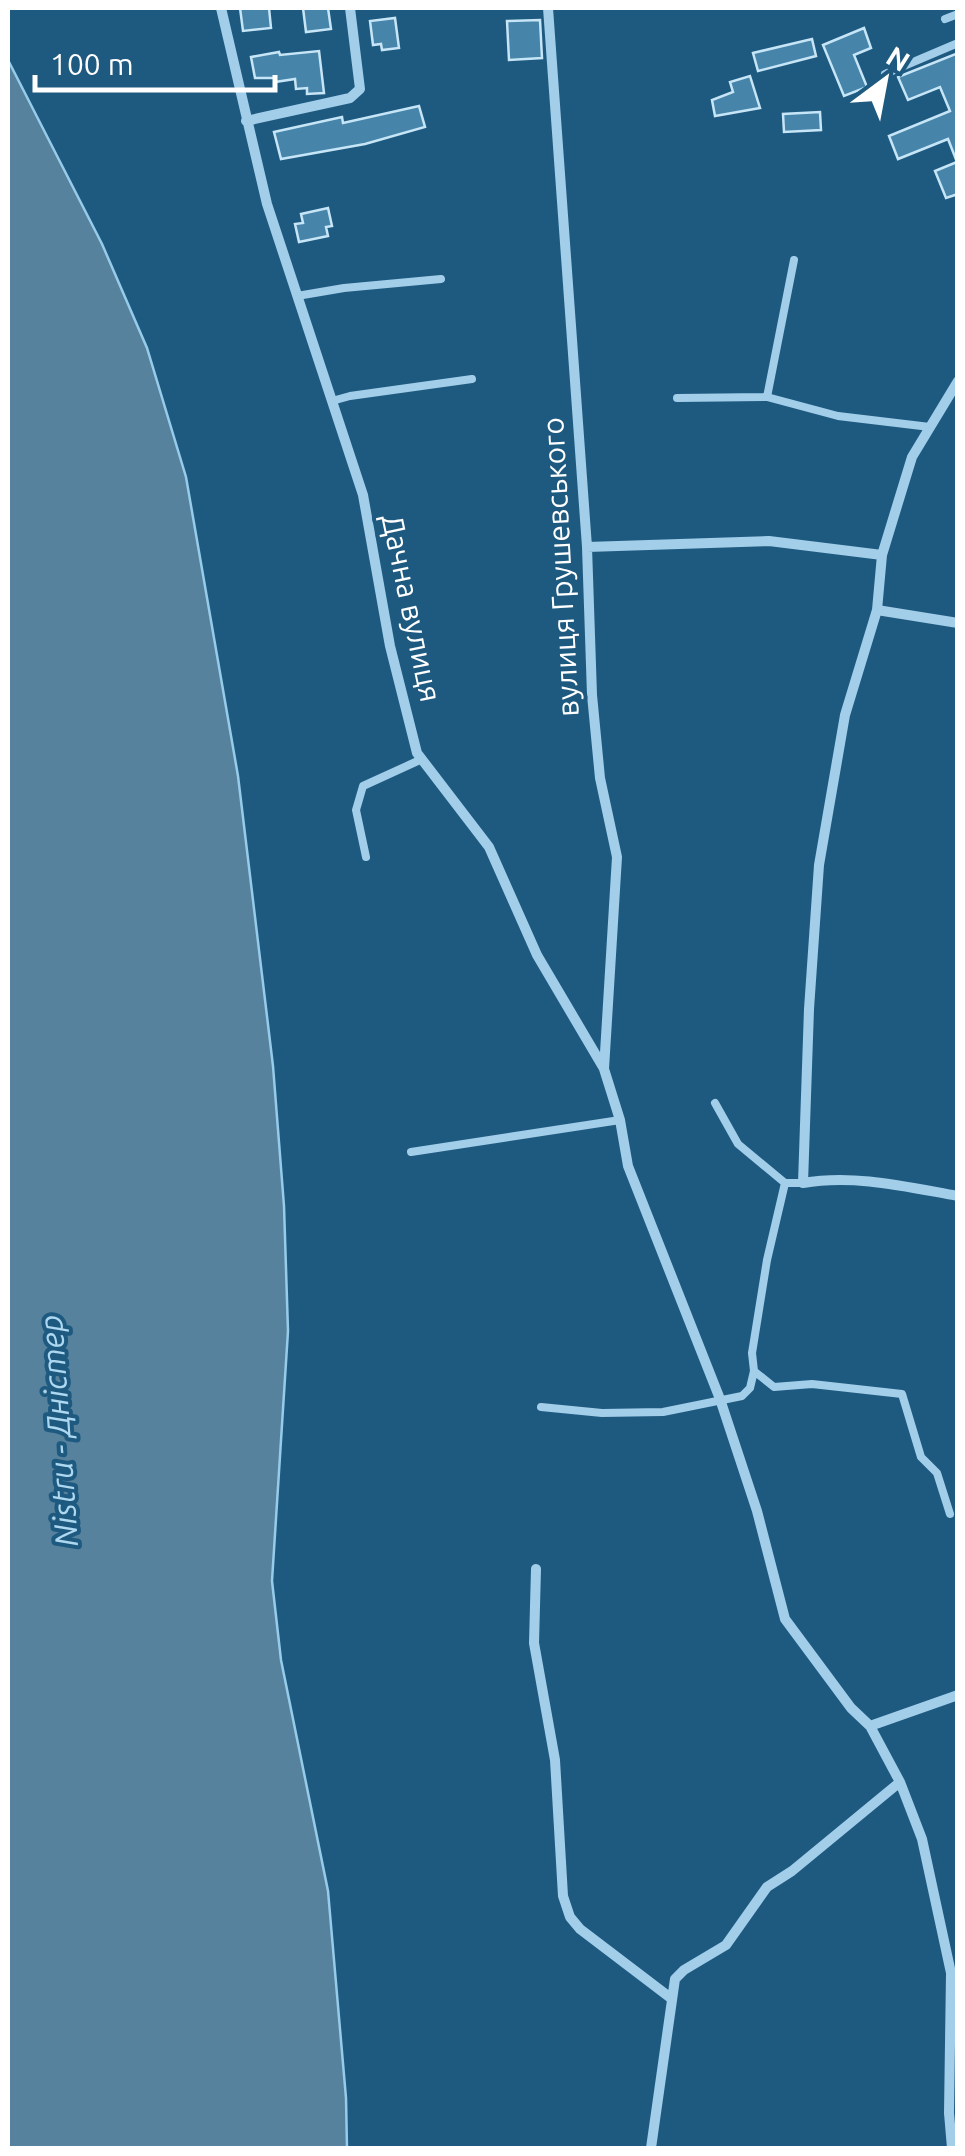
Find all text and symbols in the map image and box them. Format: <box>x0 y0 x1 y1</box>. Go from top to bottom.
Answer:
scale bar <box>35 30 275 92</box>
north arrow <box>835 30 935 130</box>
text: N <box>881 40 916 77</box>
text: 100 m <box>50 47 134 81</box>
street label: вулиця Грушевського <box>535 416 585 718</box>
street label: Дачна вулиця <box>375 511 448 705</box>
water label: Nistru - Дністер <box>32 1314 84 1548</box>

